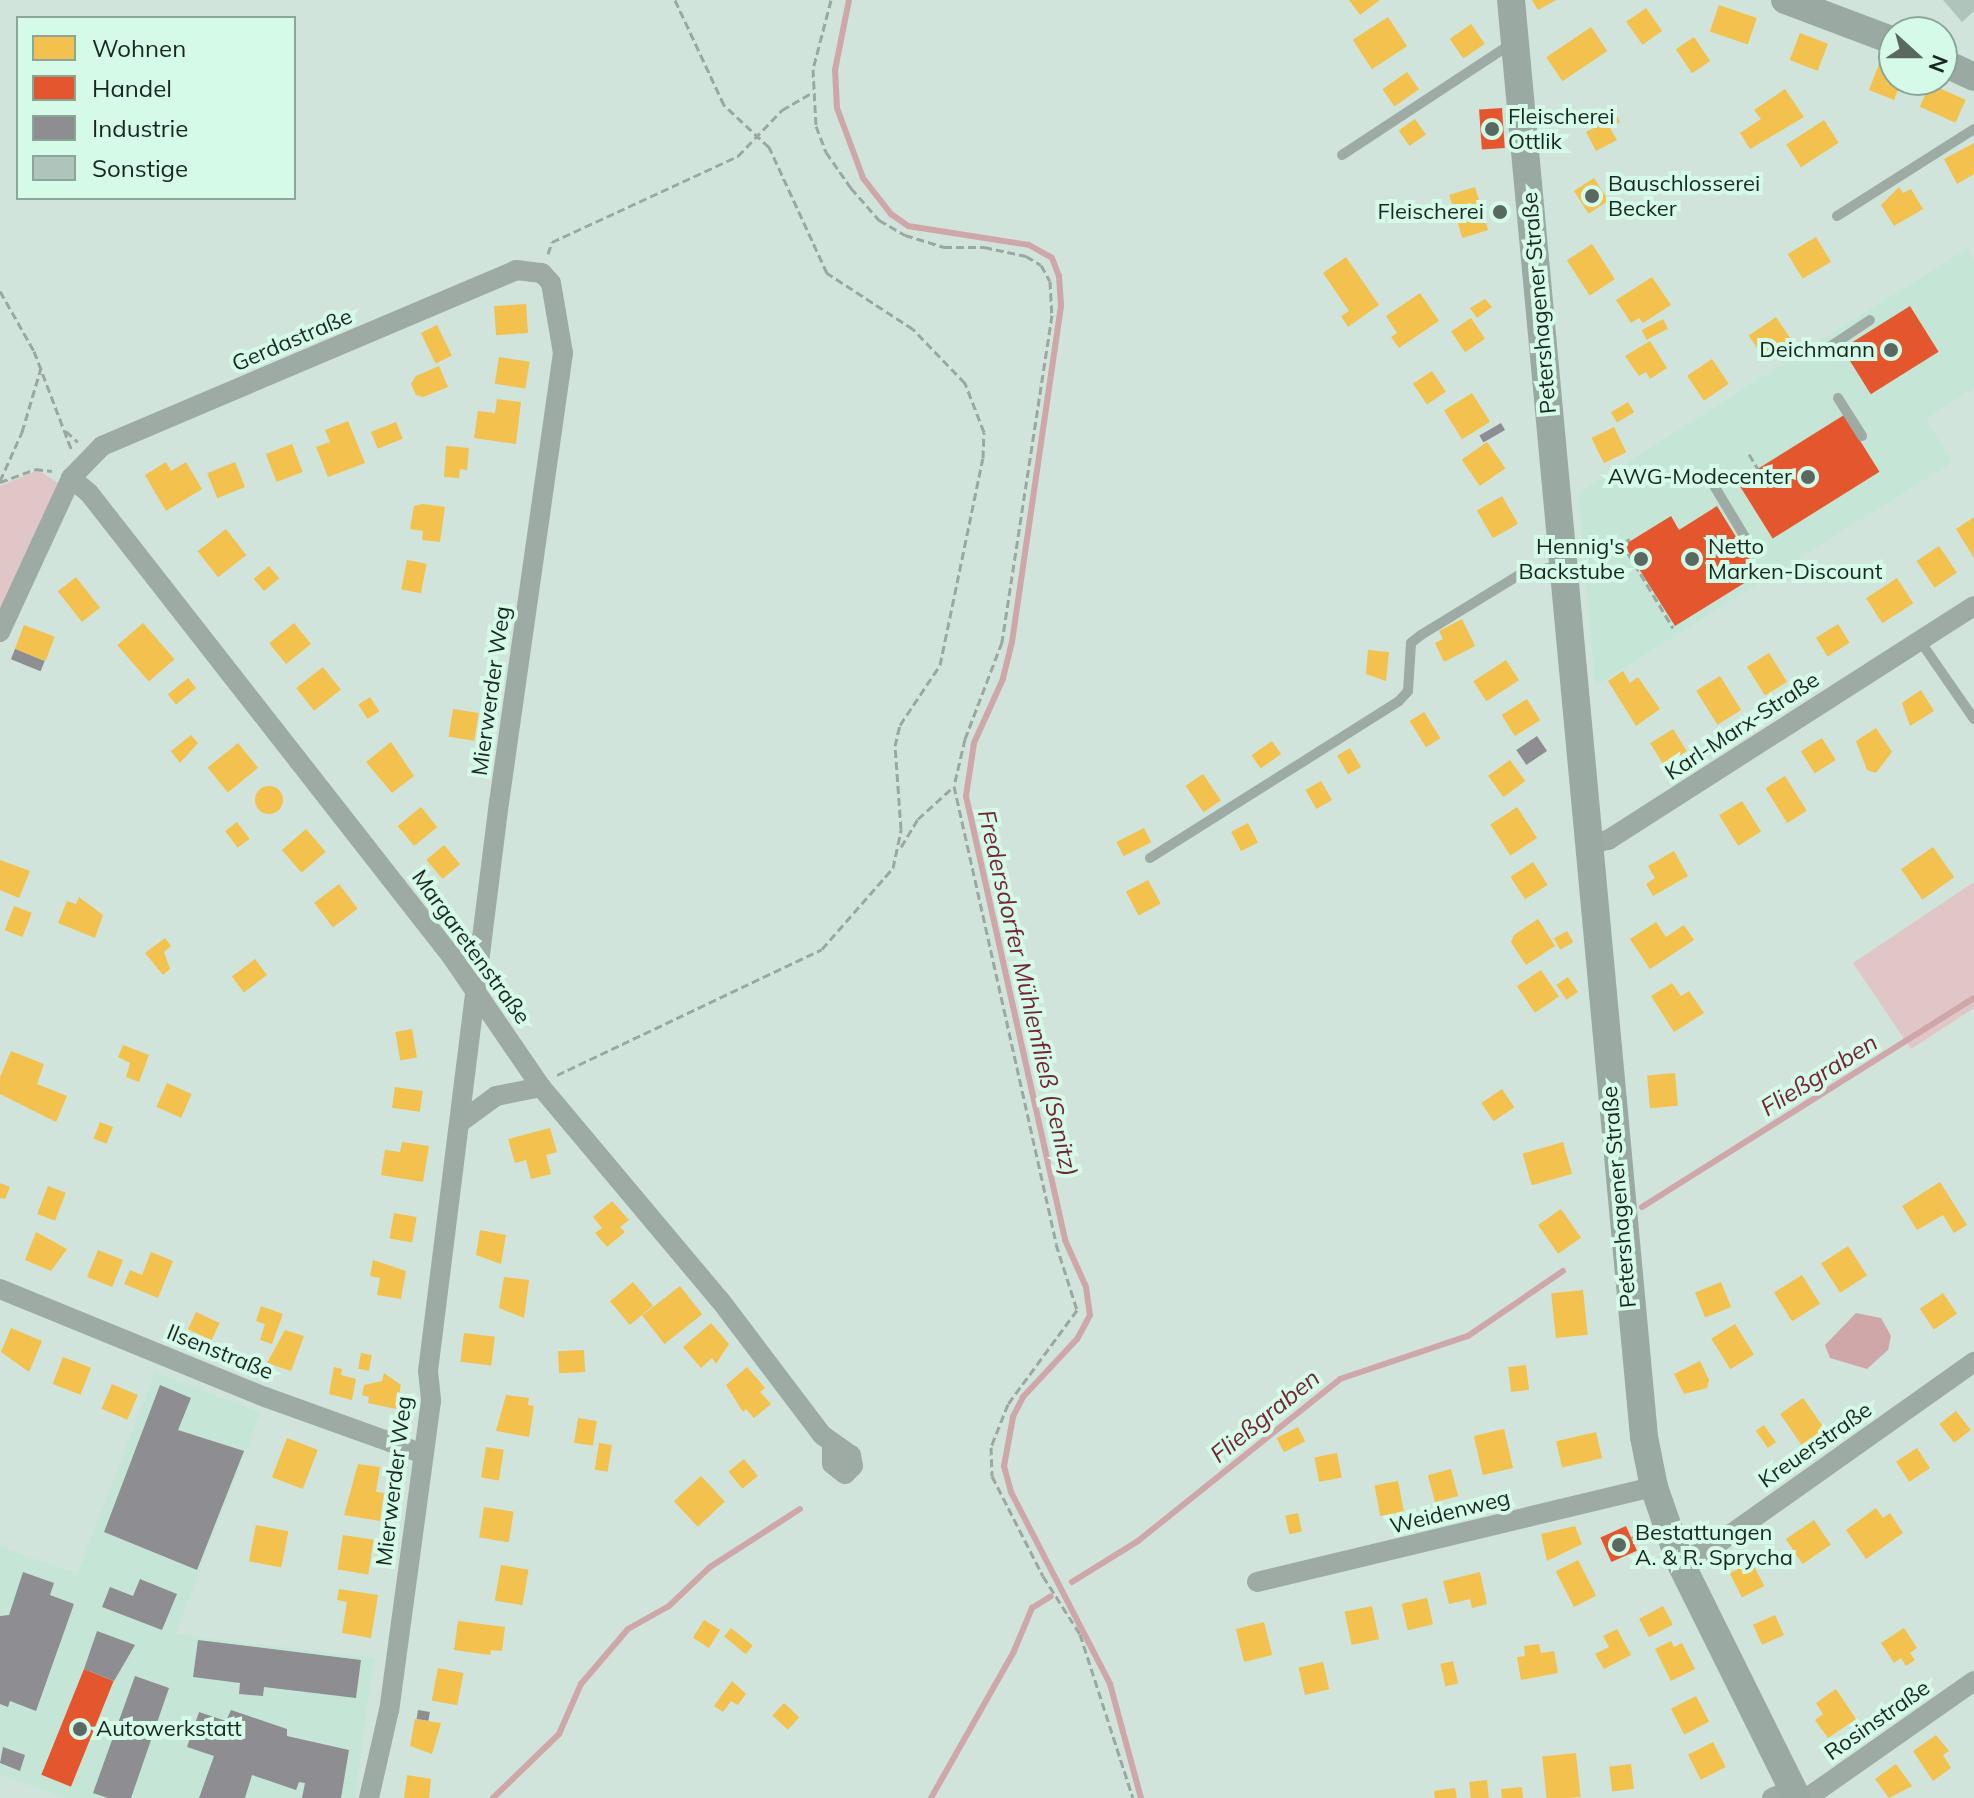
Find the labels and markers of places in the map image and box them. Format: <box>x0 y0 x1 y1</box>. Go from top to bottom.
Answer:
place label: Fleischerei Ottlik <box>1508 103 1615 154</box>
marker: Fleischerei Ottlik <box>1483 120 1501 138</box>
place label: Bauschlosserei Becker <box>1608 170 1760 222</box>
marker: Bauschlosserei Becker <box>1583 187 1601 205</box>
place label: Fleischerei <box>1377 199 1484 225</box>
marker: Fleischerei <box>1491 203 1509 221</box>
place label: Deichmann <box>1759 337 1875 363</box>
marker: Deichmann <box>1882 341 1900 359</box>
place label: AWG-Modecenter <box>1608 464 1792 490</box>
marker: AWG-Modecenter <box>1799 468 1817 486</box>
place label: Hennig's Backstube <box>1518 533 1625 584</box>
place label: Netto Marken-Discount <box>1708 533 1882 584</box>
marker: Hennig's Backstube <box>1632 550 1650 568</box>
marker: Netto Marken-Discount <box>1683 550 1701 568</box>
place label: Bestattungen A. & R. Sprycha <box>1635 1519 1793 1570</box>
marker: Bestattungen A. & R. Sprycha <box>1610 1536 1628 1554</box>
place label: Autowerkstatt <box>96 1716 242 1742</box>
marker: Autowerkstatt <box>71 1720 89 1738</box>

